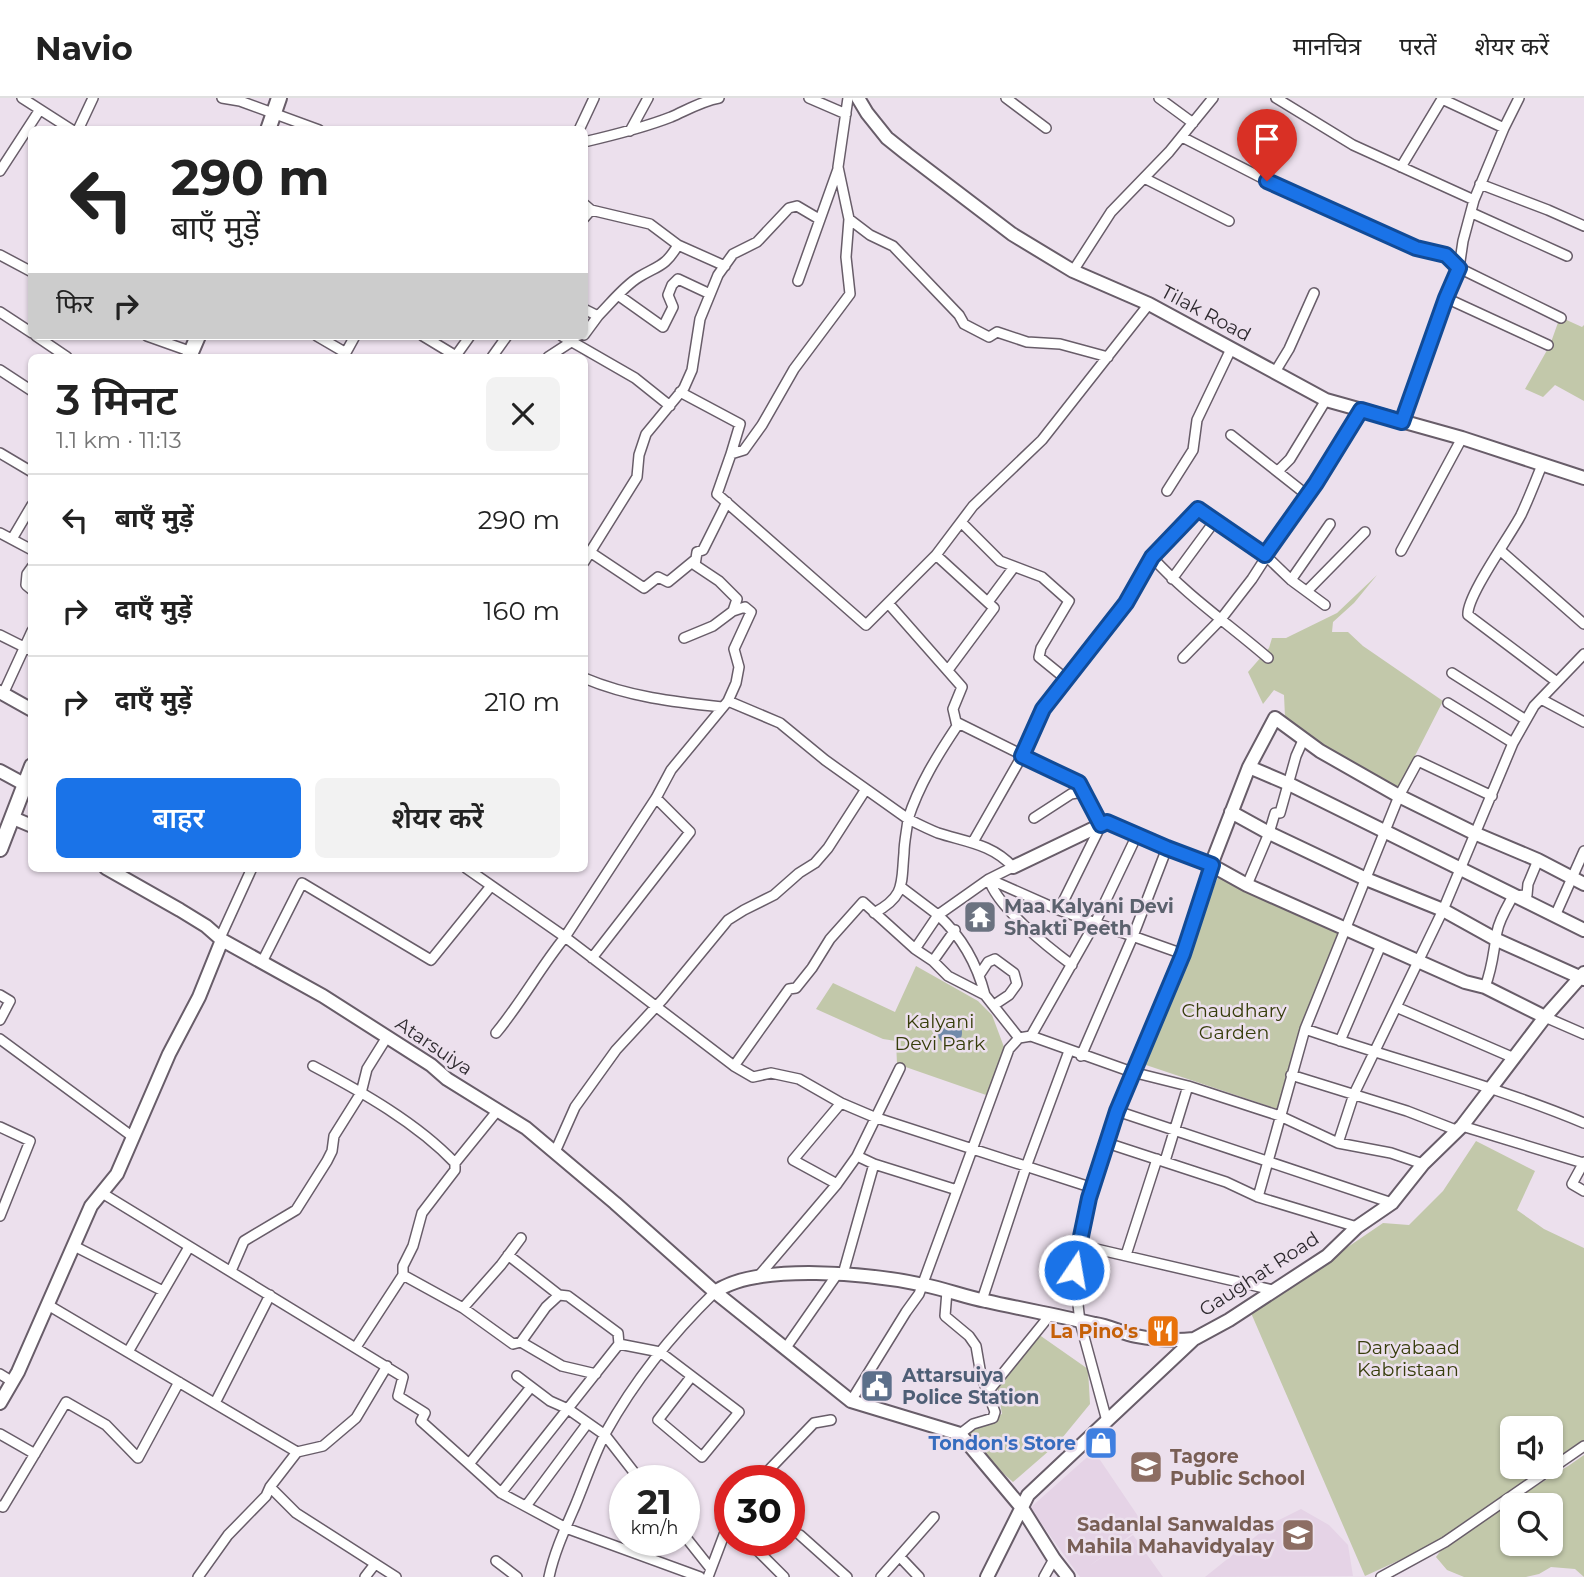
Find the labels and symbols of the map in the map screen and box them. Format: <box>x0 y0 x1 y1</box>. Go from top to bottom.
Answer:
pin <box>1237 109 1297 181</box>
street label: Tilak Road <box>1157 280 1255 346</box>
place label: Maa Kalyani Devi Shakti Peeth <box>1004 895 1174 940</box>
temple icon: Maa Kalyani Devi Shakti Peeth <box>961 898 999 936</box>
park label: Chaudhary Garden <box>1181 999 1287 1044</box>
park label: Kalyani Devi Park <box>895 1010 986 1055</box>
street label: Atarsuiya <box>391 1012 477 1080</box>
street label: Gaughat Road <box>1195 1227 1323 1321</box>
position arrow <box>1037 1233 1111 1307</box>
restaurant icon: La Pino's <box>1144 1312 1182 1350</box>
place label: La Pino's <box>1050 1320 1138 1343</box>
park label: Daryabaad Kabristaan <box>1356 1336 1460 1381</box>
place label: Attarsuiya Police Station <box>901 1364 1039 1409</box>
public building icon: Attarsuiya Police Station <box>858 1367 896 1405</box>
shop icon: Tondon's Store <box>1082 1424 1120 1462</box>
place label: Tondon's Store <box>929 1432 1076 1455</box>
place label: Tagore Public School <box>1170 1445 1305 1490</box>
school or university icon: Tagore Public School <box>1127 1448 1165 1486</box>
speed limit sign: 30 <box>714 1465 805 1556</box>
place label: Sadanlal Sanwaldas Mahila Mahavidyalay <box>1066 1513 1275 1558</box>
school or university icon: Sadanlal Sanwaldas Mahila Mahavidyalay <box>1279 1516 1317 1554</box>

